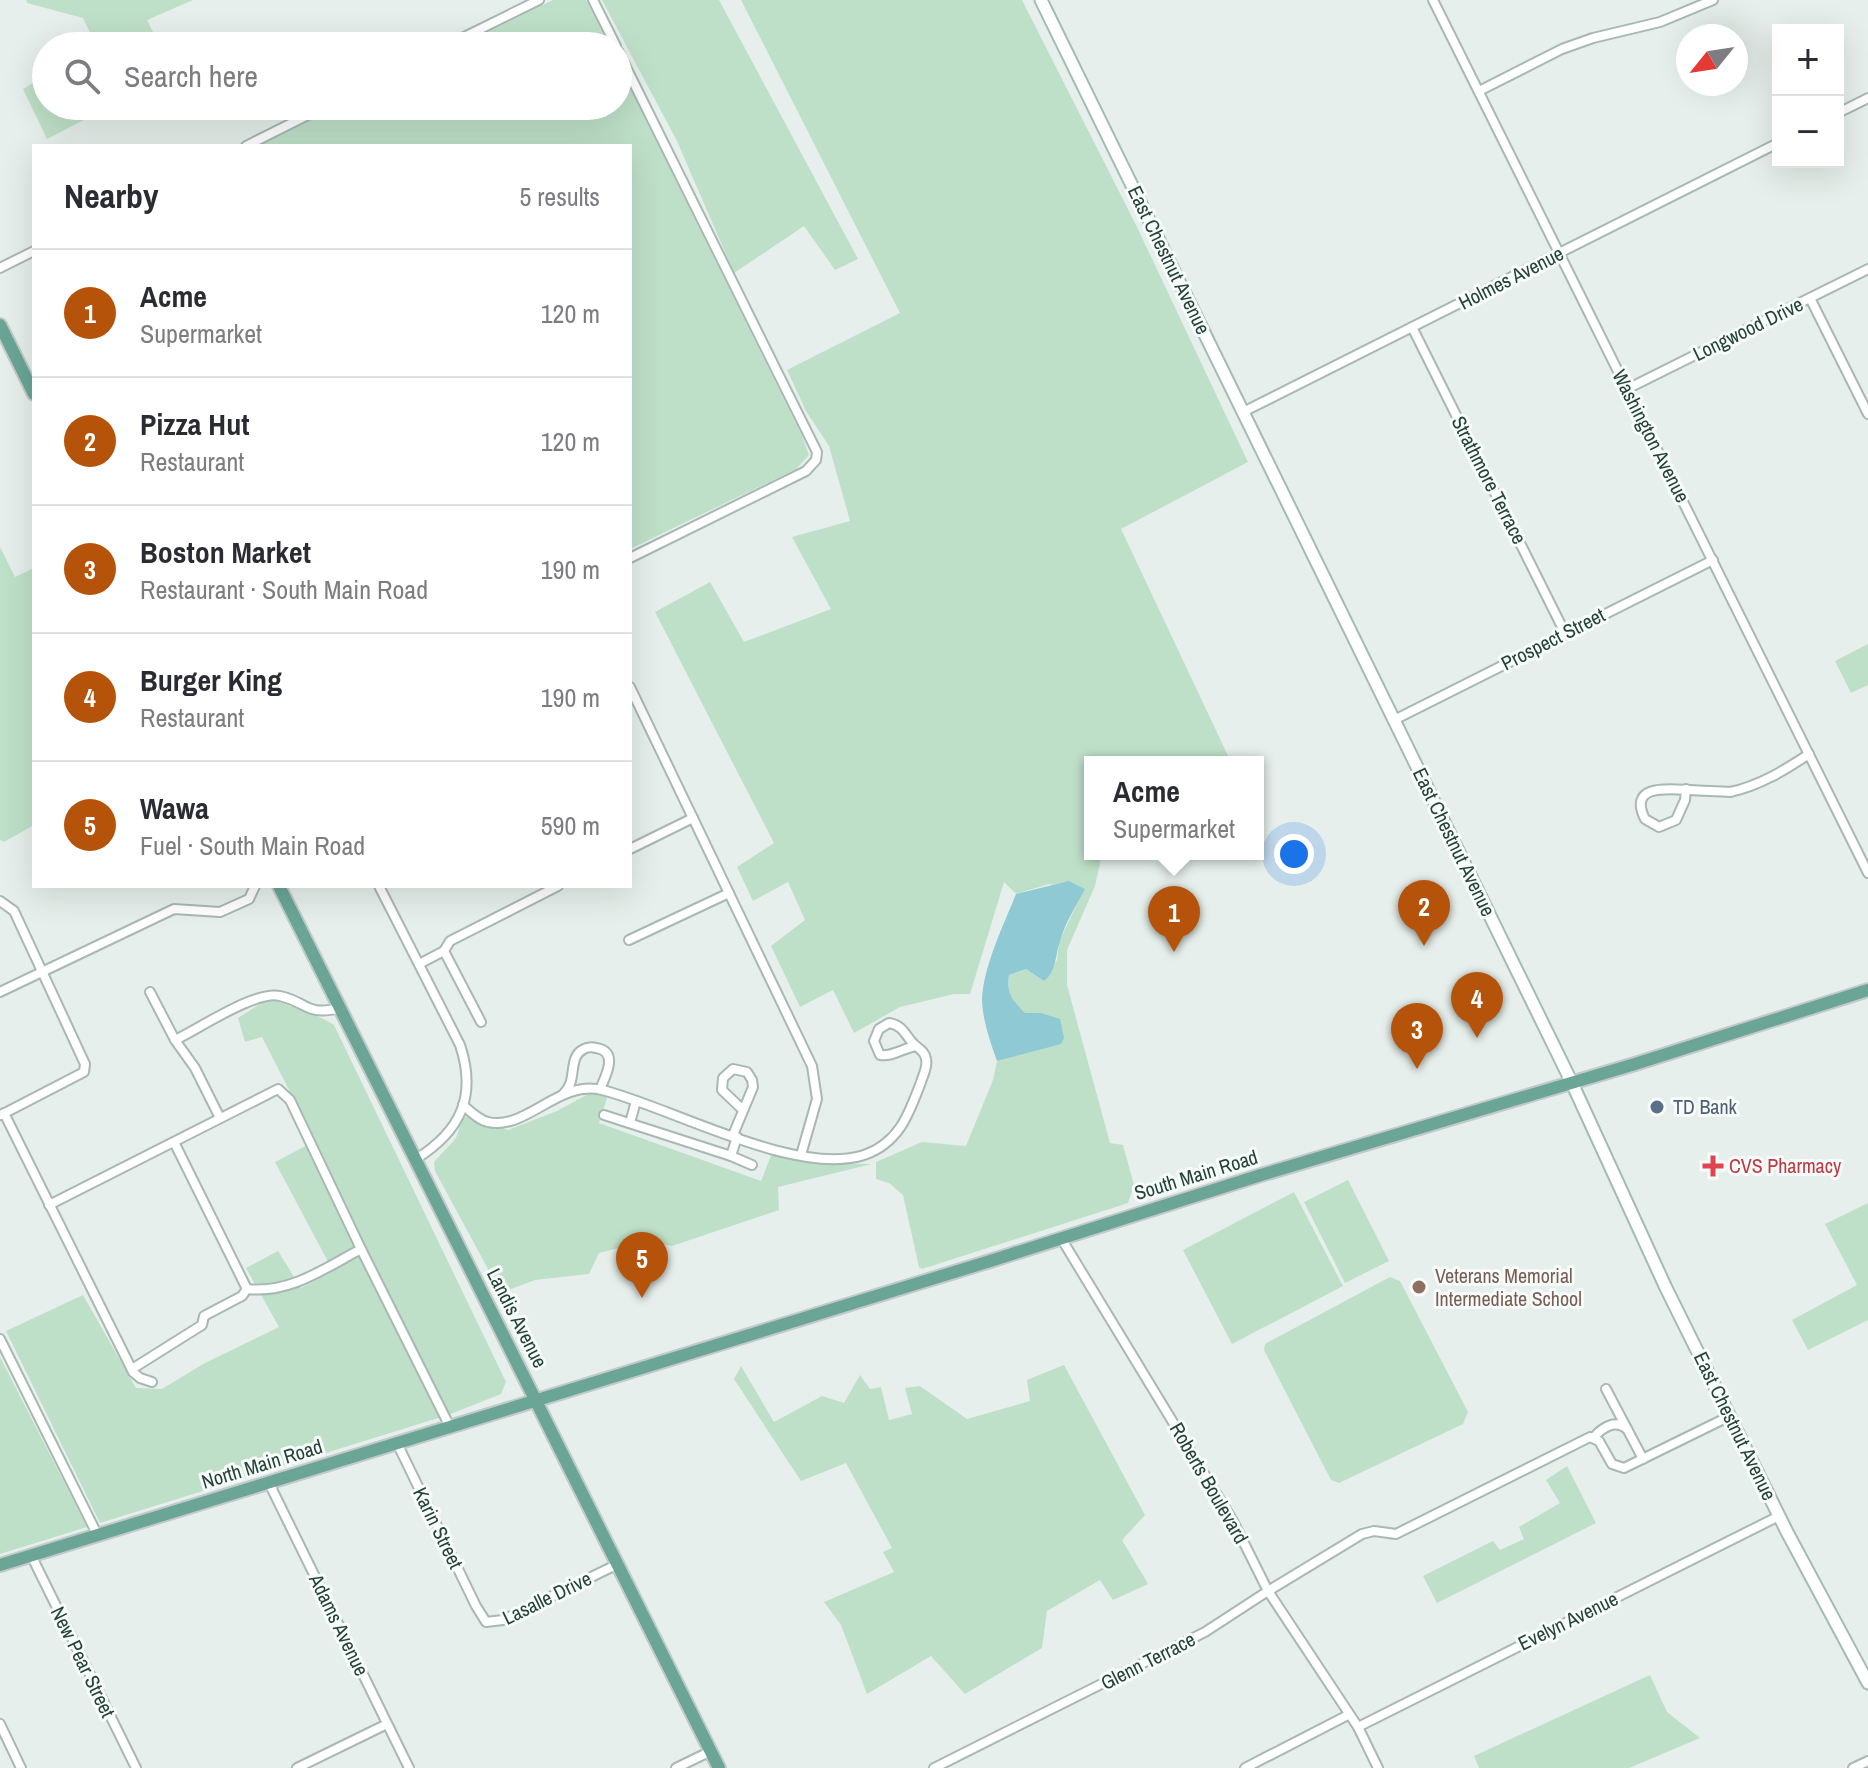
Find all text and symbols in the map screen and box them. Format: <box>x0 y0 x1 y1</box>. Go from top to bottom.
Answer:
north arrow <box>1676 24 1748 96</box>
map controls <box>1772 24 1844 168</box>
button: + <box>1772 24 1844 96</box>
search box <box>32 32 632 120</box>
icon: search <box>60 54 104 98</box>
text: Search here <box>124 56 258 96</box>
button: − <box>1772 96 1844 168</box>
text: Nearby <box>64 173 159 219</box>
text: 5 results <box>519 179 600 214</box>
street label: East Chestnut Avenue <box>1122 181 1217 339</box>
street label: Holmes Avenue <box>1454 240 1568 316</box>
text: Acme <box>140 276 207 316</box>
street label: Longwood Drive <box>1688 290 1807 367</box>
text: 1 <box>84 296 96 331</box>
text: 120 m <box>541 296 600 331</box>
text: Supermarket <box>140 316 262 351</box>
street label: Washington Avenue <box>1606 365 1697 507</box>
text: Pizza Hut <box>140 404 249 444</box>
street label: Strathmore Terrace <box>1446 411 1533 548</box>
text: 2 <box>84 424 96 459</box>
text: 120 m <box>541 424 600 459</box>
text: Restaurant <box>140 444 244 479</box>
text: Boston Market <box>140 532 311 572</box>
text: 3 <box>84 552 96 587</box>
text: 190 m <box>541 552 600 587</box>
text: Restaurant · South Main Road <box>140 572 428 607</box>
street label: Prospect Street <box>1496 601 1610 676</box>
text: Burger King <box>140 660 282 700</box>
text: 4 <box>84 680 96 715</box>
text: 190 m <box>541 680 600 715</box>
text: Restaurant <box>140 700 244 735</box>
popup <box>1084 756 1264 860</box>
street label: East Chestnut Avenue <box>1407 763 1502 921</box>
text: Acme <box>1113 771 1180 811</box>
text: Wawa <box>140 788 209 828</box>
text: 5 <box>84 808 96 843</box>
text: 590 m <box>541 808 600 843</box>
text: Supermarket <box>1113 811 1235 846</box>
text: Fuel · South Main Road <box>140 828 365 863</box>
your location <box>1274 834 1314 874</box>
pin: 2 <box>1398 880 1450 946</box>
pin: 1 <box>1148 886 1200 952</box>
pin: 4 <box>1451 972 1503 1038</box>
pin: 3 <box>1391 1003 1443 1069</box>
place label: TD Bank <box>1673 1093 1738 1120</box>
marker: TD Bank <box>1648 1098 1666 1116</box>
street label: South Main Road <box>1131 1143 1261 1206</box>
place label: CVS Pharmacy <box>1729 1152 1842 1179</box>
marker: CVS Pharmacy <box>1704 1157 1722 1175</box>
pin: 5 <box>616 1232 668 1298</box>
place label: Veterans Memorial Intermediate School <box>1435 1262 1582 1312</box>
street label: Landis Avenue <box>481 1263 554 1372</box>
marker: Veterans Memorial Intermediate School <box>1410 1278 1428 1296</box>
street label: East Chestnut Avenue <box>1688 1347 1783 1505</box>
street label: Roberts Boulevard <box>1164 1417 1255 1548</box>
street label: North Main Road <box>198 1432 326 1495</box>
street label: Karin Street <box>407 1483 470 1573</box>
street label: Lasalle Drive <box>498 1564 596 1631</box>
street label: Adams Avenue <box>303 1569 376 1680</box>
street label: Evelyn Avenue <box>1513 1585 1622 1656</box>
street label: New Pear Street <box>45 1602 122 1722</box>
street label: Glenn Terrace <box>1096 1625 1200 1696</box>

